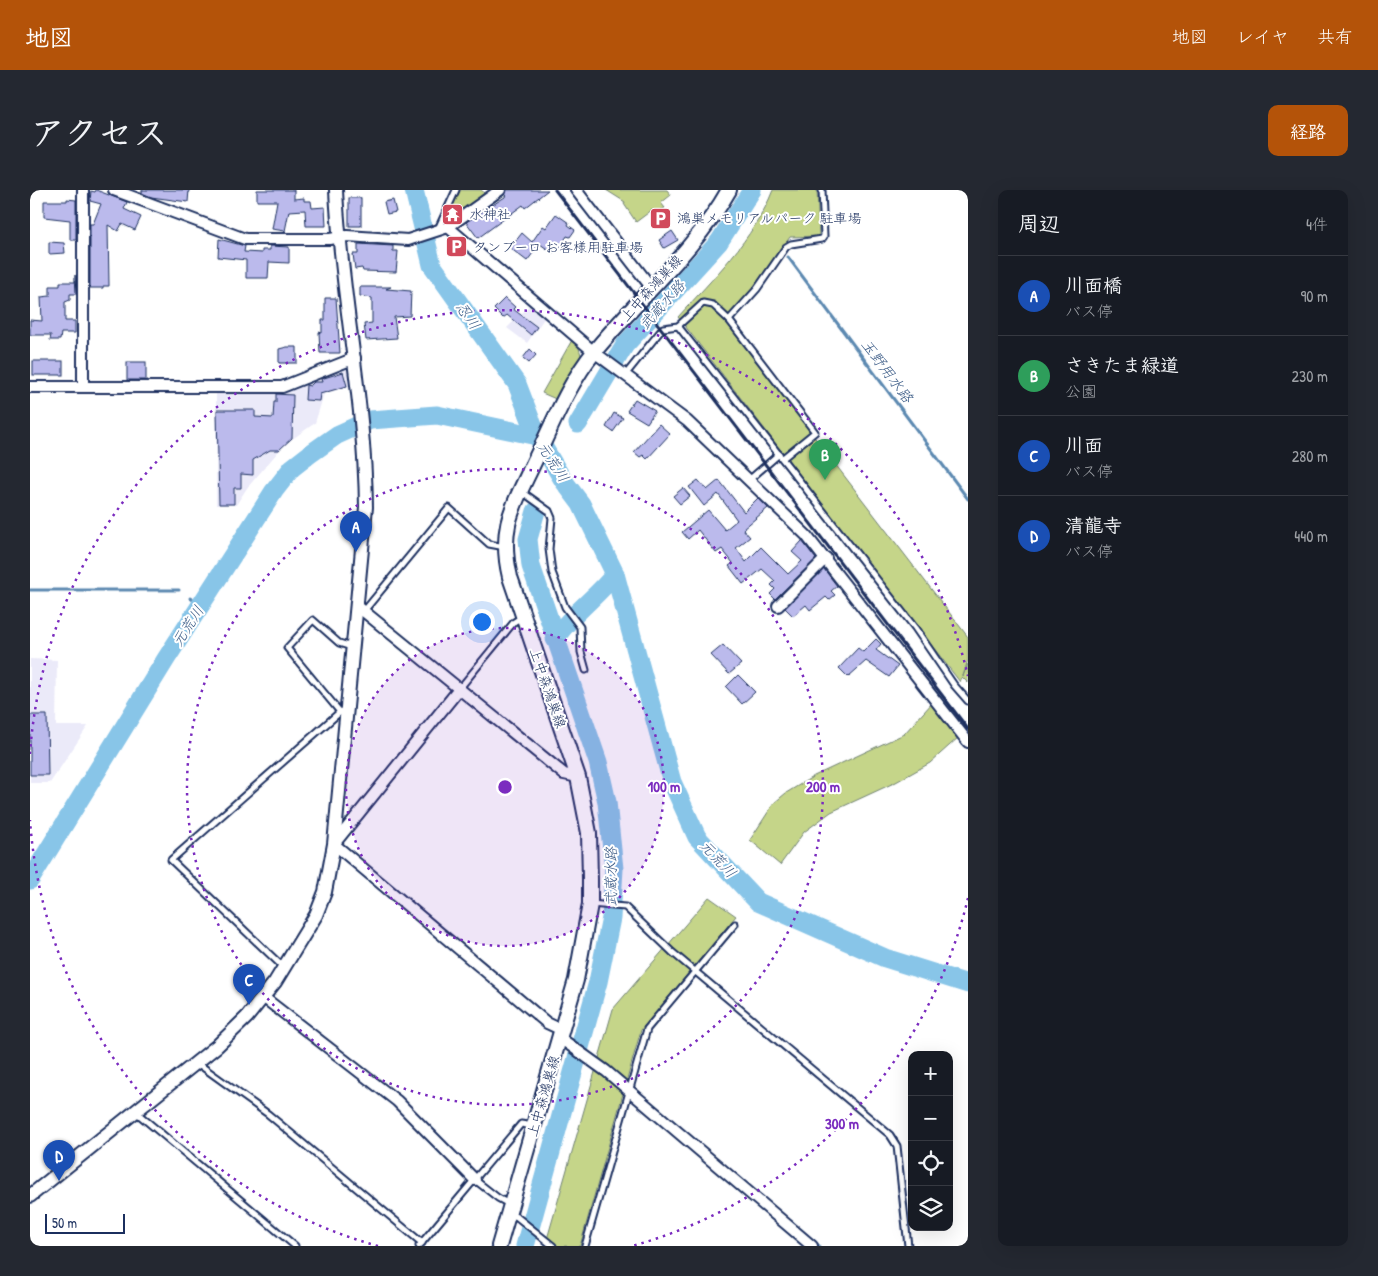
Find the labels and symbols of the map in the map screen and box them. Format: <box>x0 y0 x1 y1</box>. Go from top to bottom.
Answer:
temple icon: 水神社 <box>441 202 465 226</box>
place label: 水神社 <box>469 204 511 223</box>
parking icon: 鴻巣メモリアルパーク 駐車場 <box>649 206 673 230</box>
place label: 鴻巣メモリアルパーク 駐車場 <box>677 208 861 227</box>
parking icon: タンブーロ お客様用駐車場 <box>445 235 469 259</box>
place label: タンブーロ お客様用駐車場 <box>473 237 643 256</box>
street label: 上中森鴻巣線 <box>615 250 686 325</box>
water label: 武蔵水路 <box>634 275 690 334</box>
water label: 忍川 <box>451 297 486 334</box>
water label: 玉野用水路 <box>856 334 919 408</box>
water label: 元荒川 <box>532 437 574 486</box>
pin: B <box>809 439 841 480</box>
pin: A <box>340 511 372 552</box>
water label: 元荒川 <box>167 601 209 650</box>
your location <box>469 609 495 635</box>
street label: 上中森鴻巣線 <box>526 645 571 731</box>
text: 100 m <box>648 776 680 797</box>
text: 200 m <box>806 776 840 797</box>
centre of rings <box>496 778 514 796</box>
water label: 元荒川 <box>695 835 741 882</box>
water label: 武蔵水路 <box>600 846 621 907</box>
pin: C <box>233 964 265 1005</box>
street label: 上中森鴻巣線 <box>522 1053 563 1139</box>
text: 300 m <box>825 1113 859 1134</box>
pin: D <box>43 1140 75 1181</box>
scale bar <box>45 1211 125 1234</box>

